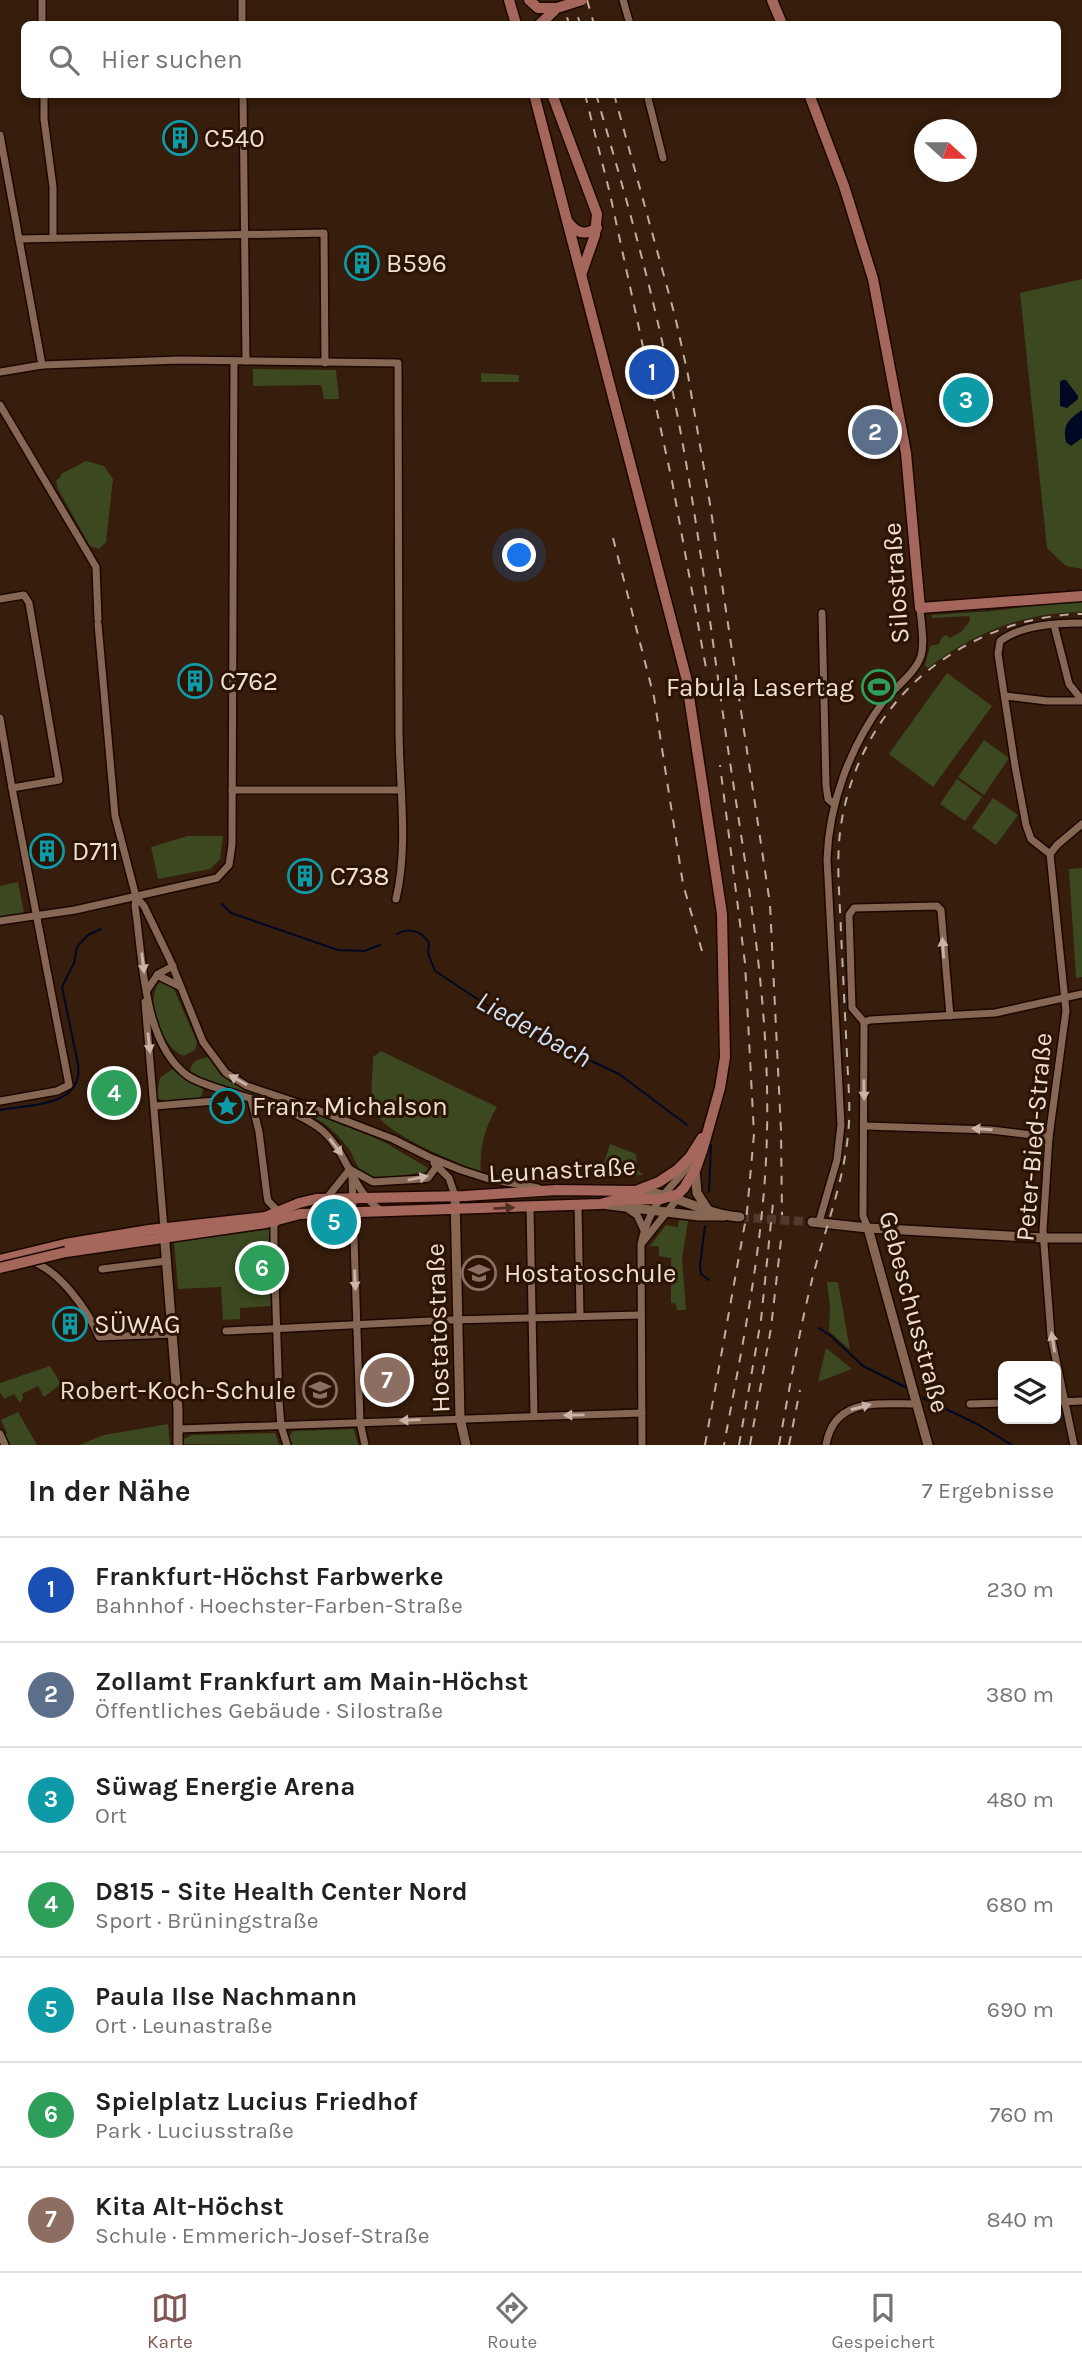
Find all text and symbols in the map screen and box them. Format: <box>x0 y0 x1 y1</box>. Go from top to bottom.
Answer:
search box <box>21 21 1061 98</box>
icon: search <box>45 41 83 79</box>
text: Hier suchen <box>101 44 243 75</box>
building icon: C540 <box>161 119 199 157</box>
north arrow <box>914 119 977 182</box>
place label: C540 <box>204 123 265 154</box>
building icon: B596 <box>343 244 381 282</box>
place label: B596 <box>386 248 447 279</box>
pin: 1 <box>629 346 675 398</box>
pin: 3 <box>943 374 989 426</box>
pin: 2 <box>852 406 898 458</box>
street label: Silostraße <box>876 521 916 645</box>
your location <box>502 538 536 572</box>
building icon: C762 <box>176 662 214 700</box>
place label: C762 <box>220 666 278 697</box>
sports icon: Fabula Lasertag <box>860 668 898 706</box>
place label: Fabula Lasertag <box>666 672 854 703</box>
building icon: D711 <box>28 832 66 870</box>
place label: D711 <box>72 836 119 867</box>
building icon: C738 <box>286 857 324 895</box>
place label: C738 <box>330 861 389 892</box>
one-way arrow <box>937 937 948 959</box>
one-way arrow <box>137 952 148 974</box>
water label: Liederbach <box>471 984 597 1074</box>
street label: Peter-Bied-Straße <box>1009 1031 1059 1243</box>
one-way arrow <box>144 1032 155 1054</box>
pin: 4 <box>91 1067 137 1119</box>
one-way arrow <box>228 1075 248 1087</box>
one-way arrow <box>859 1080 870 1102</box>
place icon: Franz Michalson <box>208 1087 246 1125</box>
place label: Franz Michalson <box>252 1091 448 1122</box>
one-way arrow <box>970 1124 992 1135</box>
one-way arrow <box>329 1138 344 1156</box>
street label: Leunastraße <box>487 1151 637 1189</box>
one-way arrow <box>408 1172 430 1183</box>
pin: 5 <box>311 1196 357 1248</box>
one-way arrow <box>493 1202 515 1213</box>
street label: Gebeschusstraße <box>872 1208 956 1416</box>
pin: 6 <box>239 1242 285 1294</box>
street label: Hostatostraße <box>420 1243 456 1413</box>
school or university icon: Hostatoschule <box>460 1254 498 1292</box>
place label: Hostatoschule <box>504 1258 676 1289</box>
one-way arrow <box>350 1269 361 1291</box>
building icon: SÜWAG <box>51 1305 89 1343</box>
place label: SÜWAG <box>94 1309 181 1340</box>
one-way arrow <box>1047 1331 1058 1353</box>
pin: 7 <box>364 1354 410 1406</box>
map controls <box>998 1361 1061 1424</box>
button: layers <box>998 1361 1061 1424</box>
school or university icon: Robert-Koch-Schule <box>301 1371 339 1409</box>
place label: Robert-Koch-Schule <box>60 1375 296 1406</box>
one-way arrow <box>850 1401 872 1412</box>
one-way arrow <box>562 1409 584 1420</box>
one-way arrow <box>399 1414 421 1426</box>
text: In der Nähe <box>28 1473 191 1509</box>
text: 7 Ergebnisse <box>922 1477 1054 1504</box>
text: Frankfurt-Höchst Farbwerke <box>95 1561 443 1592</box>
text: 1 <box>47 1576 55 1603</box>
text: 230 m <box>986 1576 1054 1603</box>
text: Bahnhof · Hoechster-Farben-Straße <box>95 1592 463 1619</box>
text: Zollamt Frankfurt am Main-Höchst <box>95 1666 528 1697</box>
text: 2 <box>44 1681 58 1708</box>
text: 380 m <box>986 1681 1054 1708</box>
text: Öffentliches Gebäude · Silostraße <box>95 1697 443 1724</box>
text: Süwag Energie Arena <box>95 1771 355 1802</box>
text: 3 <box>44 1786 58 1813</box>
text: 480 m <box>986 1786 1054 1813</box>
text: Ort <box>95 1802 127 1829</box>
text: D815 - Site Health Center Nord <box>95 1876 468 1907</box>
text: 4 <box>44 1891 58 1918</box>
text: 680 m <box>986 1891 1054 1918</box>
text: Sport · Brüningstraße <box>95 1907 319 1934</box>
text: Paula Ilse Nachmann <box>95 1981 357 2012</box>
text: 5 <box>44 1996 58 2023</box>
text: 690 m <box>987 1996 1054 2023</box>
text: Ort · Leunastraße <box>95 2012 273 2039</box>
text: Spielplatz Lucius Friedhof <box>95 2086 418 2117</box>
text: 6 <box>44 2101 58 2128</box>
text: 760 m <box>989 2101 1054 2128</box>
text: Park · Luciusstraße <box>95 2117 294 2144</box>
text: Kita Alt-Höchst <box>95 2191 284 2222</box>
text: 7 <box>45 2206 57 2233</box>
text: 840 m <box>986 2206 1054 2233</box>
text: Schule · Emmerich-Josef-Straße <box>95 2222 430 2249</box>
tab: Karte <box>147 2289 193 2353</box>
tab: Route <box>487 2289 537 2353</box>
tab: Gespeichert <box>831 2289 935 2353</box>

